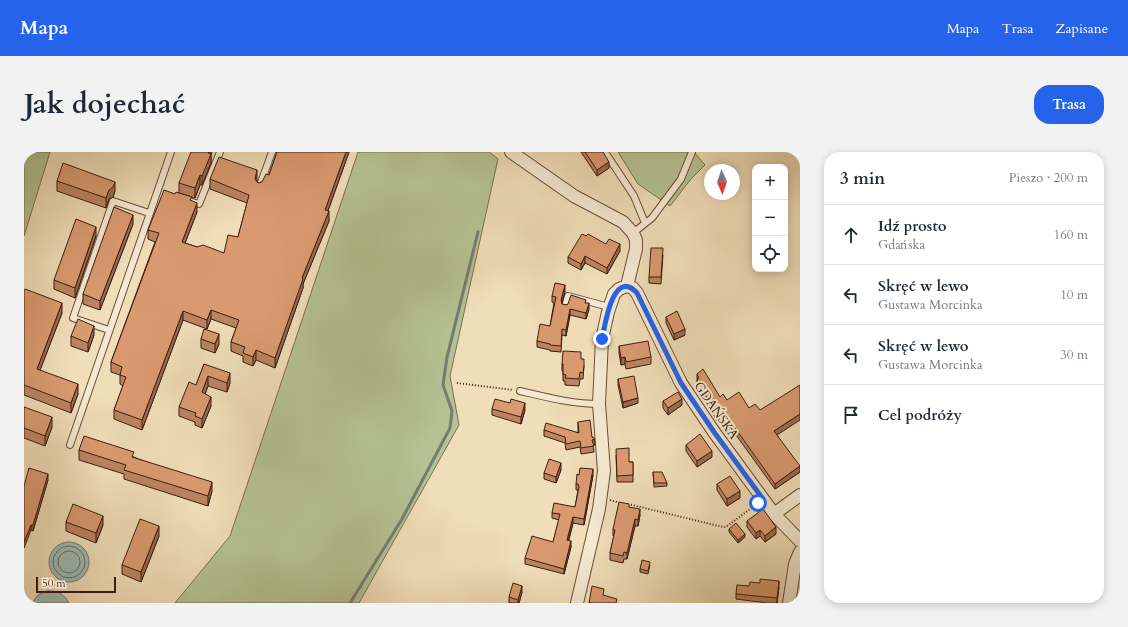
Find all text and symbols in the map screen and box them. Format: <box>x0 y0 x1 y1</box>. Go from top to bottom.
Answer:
text: Mapa <box>20 15 68 41</box>
text: Mapa <box>947 19 979 38</box>
text: Trasa <box>1001 19 1034 38</box>
text: Zapisane <box>1056 19 1108 38</box>
text: Jak dojechać <box>24 85 185 123</box>
button: Trasa <box>1034 85 1104 124</box>
north arrow <box>704 164 740 200</box>
map controls <box>752 164 788 272</box>
button: + <box>752 164 788 200</box>
text: 3 min <box>840 167 885 190</box>
text: Pieszo · 200 m <box>1009 169 1088 187</box>
button: − <box>752 200 788 236</box>
text: Idź prosto <box>878 216 946 236</box>
icon: ahead <box>840 224 862 246</box>
text: 160 m <box>1054 226 1088 244</box>
button: locate <box>752 236 788 272</box>
text: Gdańska <box>878 236 925 254</box>
text: Skręć w lewo <box>878 276 968 296</box>
icon: left <box>840 284 862 306</box>
text: 10 m <box>1060 286 1088 304</box>
text: Gustawa Morcinka <box>878 296 983 314</box>
route end <box>593 330 611 348</box>
text: Skręć w lewo <box>878 336 968 356</box>
icon: left <box>840 344 862 366</box>
text: 30 m <box>1060 346 1088 364</box>
text: Gustawa Morcinka <box>878 356 983 374</box>
street label: GDAŃSKA <box>690 378 743 444</box>
icon: arrive <box>840 404 862 426</box>
text: Cel podróży <box>878 405 962 425</box>
route start <box>749 494 767 512</box>
scale bar <box>36 575 116 594</box>
text: 50 m <box>42 576 66 591</box>

